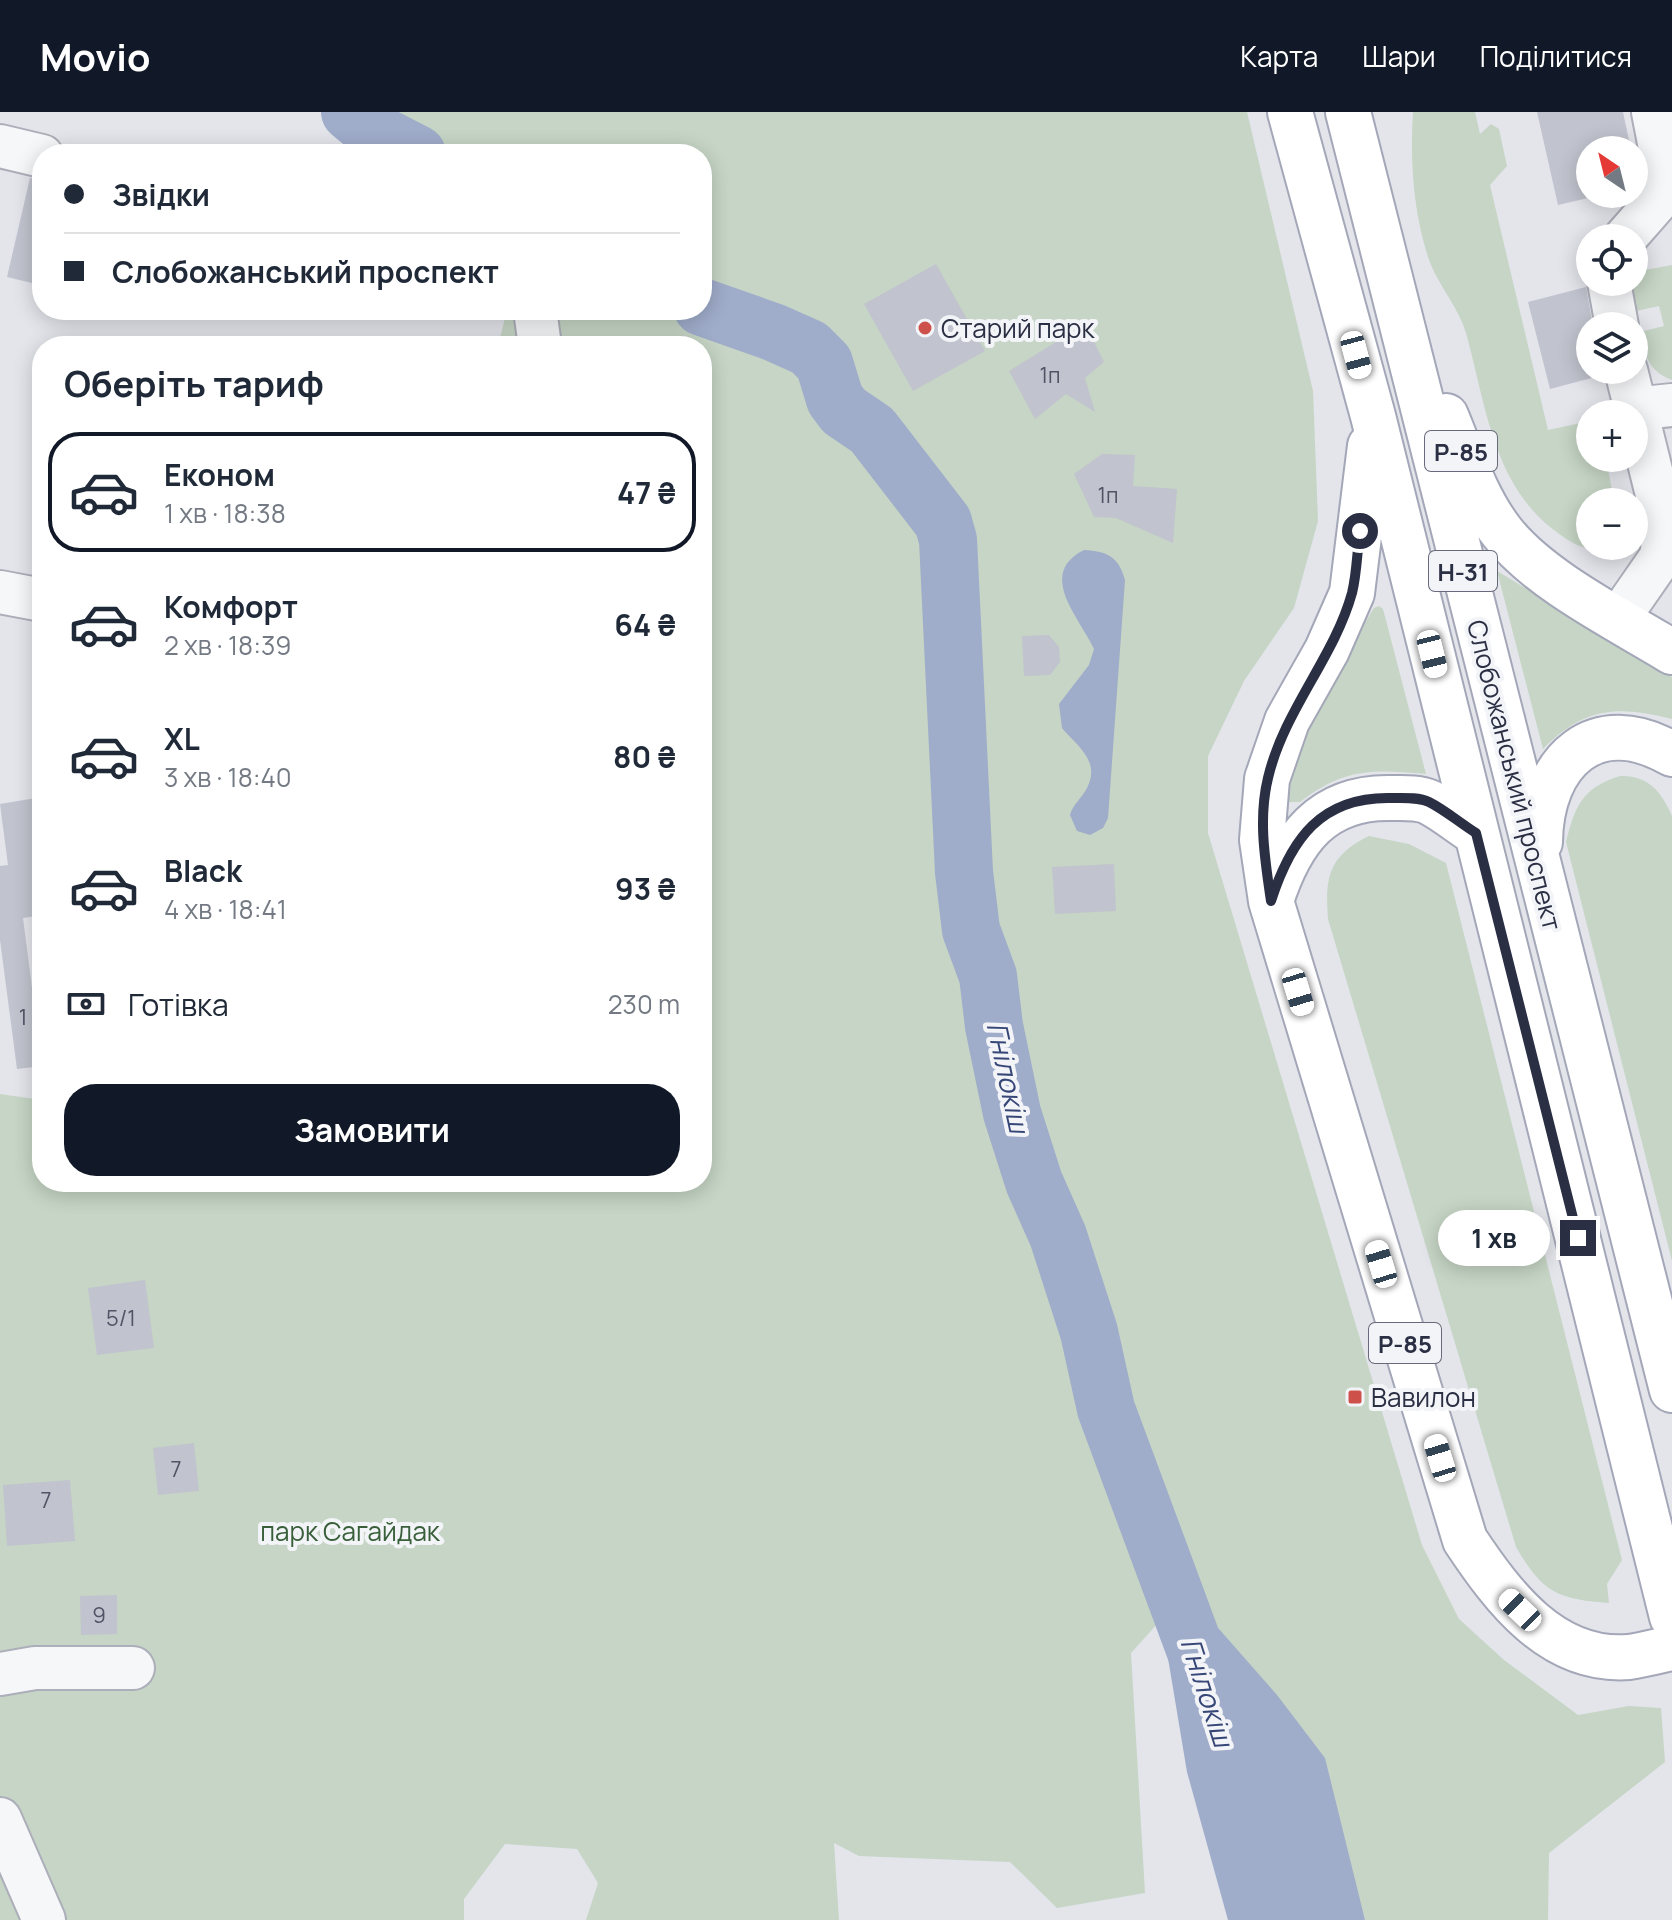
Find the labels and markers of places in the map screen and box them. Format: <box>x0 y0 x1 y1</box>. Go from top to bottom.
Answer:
place label: Старий парк <box>941 310 1096 346</box>
marker: Старий парк <box>916 319 934 337</box>
place label: Вавилон <box>1371 1379 1476 1415</box>
marker: Вавилон <box>1346 1388 1364 1406</box>

